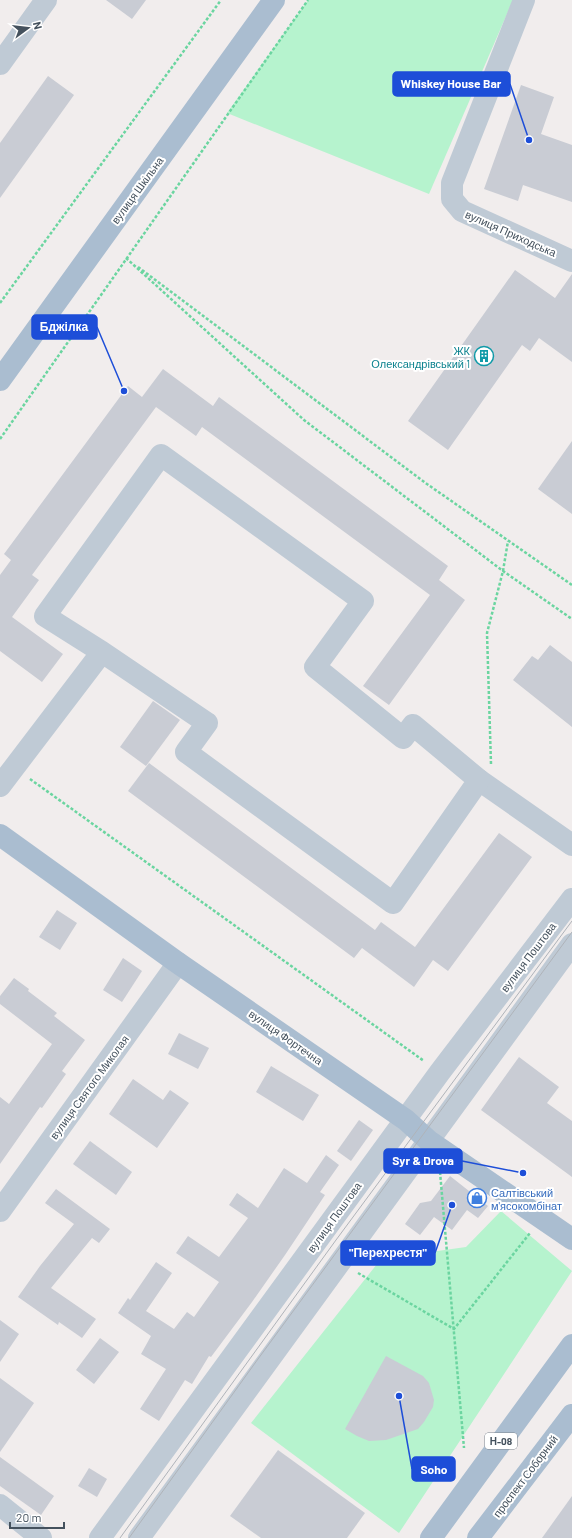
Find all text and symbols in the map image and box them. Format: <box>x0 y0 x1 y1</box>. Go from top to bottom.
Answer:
north arrow <box>8 8 48 48</box>
text: N <box>31 20 45 31</box>
callout: Whiskey House Bar <box>393 72 510 96</box>
text: Whiskey House Bar <box>401 76 502 90</box>
street label: вулиця Шкільна <box>108 153 166 226</box>
street label: вулиця Приходська <box>464 207 559 259</box>
callout: Бджілка <box>32 315 97 339</box>
text: Бджілка <box>40 319 89 334</box>
place label: ЖК Олександрівський 1 <box>371 344 471 370</box>
building icon: ЖК Олександрівський 1 <box>473 345 495 367</box>
street label: вулиця Поштова <box>498 919 559 994</box>
street label: вулиця Фортечна <box>247 1007 326 1068</box>
street label: вулиця Святого Миколая <box>47 1032 131 1141</box>
callout: Syr & Drova <box>384 1149 462 1173</box>
text: Syr & Drova <box>392 1153 454 1167</box>
street label: вулиця Поштова <box>304 1179 364 1255</box>
place label: Салтівський м'ясокомбінат <box>491 1186 562 1212</box>
shop icon: Салтівський м'ясокомбінат <box>466 1187 488 1209</box>
callout: "Перехрестя" <box>341 1241 435 1265</box>
text: "Перехрестя" <box>349 1245 428 1260</box>
road number: Н-08 <box>485 1433 517 1449</box>
street label: проспект Соборний <box>490 1433 560 1519</box>
callout: Soho <box>412 1457 455 1481</box>
text: Soho <box>420 1462 448 1476</box>
scale bar <box>10 1504 64 1530</box>
text: 20 m <box>16 1510 42 1524</box>

